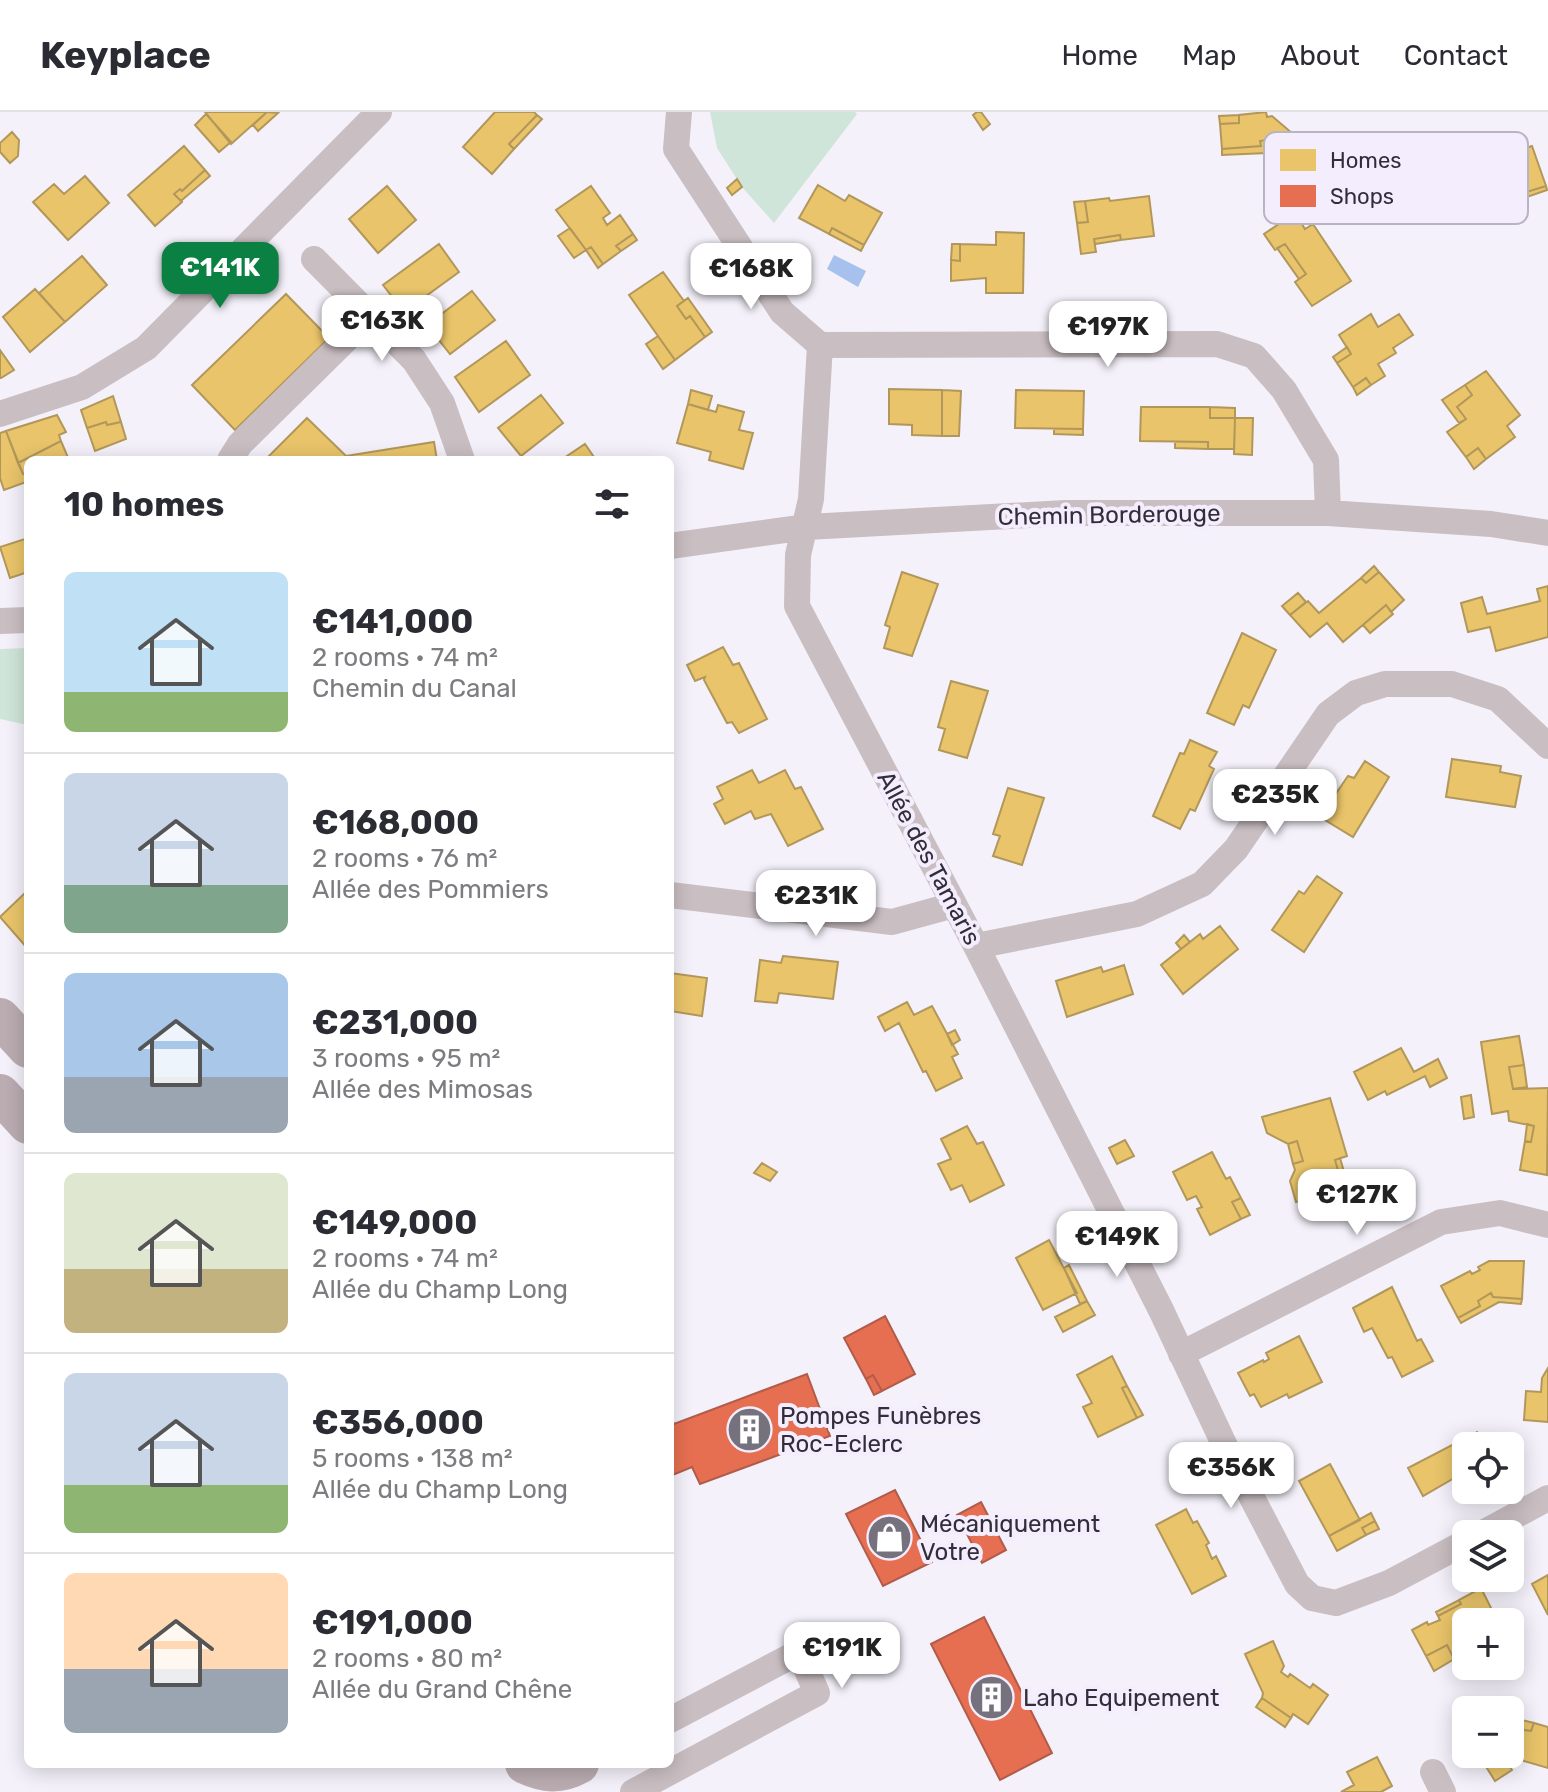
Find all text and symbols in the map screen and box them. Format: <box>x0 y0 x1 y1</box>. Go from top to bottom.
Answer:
text: Keyplace <box>40 32 211 78</box>
text: Home <box>1061 39 1138 72</box>
text: Map <box>1182 39 1236 72</box>
text: About <box>1280 39 1360 72</box>
text: Contact <box>1404 39 1508 72</box>
legend <box>1264 132 1528 224</box>
text: Homes <box>1330 147 1401 174</box>
text: Shops <box>1330 183 1394 210</box>
pin: €141K <box>164 242 276 310</box>
pin: €168K <box>695 243 807 311</box>
text: €141K <box>180 252 260 283</box>
text: €168K <box>708 253 794 284</box>
pin: €163K <box>326 295 438 363</box>
pin: €197K <box>1052 301 1164 369</box>
text: €163K <box>340 305 424 336</box>
text: €197K <box>1067 311 1149 342</box>
icon: filters <box>590 482 634 526</box>
text: 10 homes <box>64 484 224 525</box>
street label: Chemin Borderouge <box>997 499 1221 531</box>
text: €141,000 <box>312 601 473 642</box>
icon: home <box>128 604 224 700</box>
text: 2 rooms · 74 m² <box>312 642 498 673</box>
text: Chemin du Canal <box>312 673 517 704</box>
street label: Allée des Tamaris <box>871 766 987 950</box>
pin: €235K <box>1219 769 1331 837</box>
text: €235K <box>1231 779 1319 810</box>
text: €168,000 <box>312 802 479 843</box>
icon: home <box>128 805 224 901</box>
text: 2 rooms · 76 m² <box>312 843 497 874</box>
pin: €231K <box>760 870 872 938</box>
text: Allée des Pommiers <box>312 874 549 905</box>
text: €231K <box>774 880 858 911</box>
text: €231,000 <box>312 1002 478 1043</box>
icon: home <box>128 1005 224 1101</box>
text: 3 rooms · 95 m² <box>312 1043 500 1074</box>
text: Allée des Mimosas <box>312 1074 533 1105</box>
pin: €127K <box>1301 1169 1413 1237</box>
text: €127K <box>1316 1179 1398 1210</box>
text: €149,000 <box>312 1202 477 1243</box>
icon: home <box>128 1205 224 1301</box>
pin: €149K <box>1061 1211 1173 1279</box>
text: €149K <box>1075 1221 1159 1252</box>
text: 2 rooms · 74 m² <box>312 1243 498 1274</box>
text: Allée du Champ Long <box>312 1274 568 1305</box>
text: €356,000 <box>312 1402 484 1443</box>
place label: Pompes Funèbres Roc-Eclerc <box>780 1402 981 1458</box>
icon: home <box>128 1405 224 1501</box>
building icon: Pompes Funèbres Roc-Eclerc <box>725 1406 773 1454</box>
map controls <box>1452 1432 1524 1768</box>
button: locate <box>1452 1432 1524 1504</box>
pin: €356K <box>1175 1442 1287 1510</box>
text: 5 rooms · 138 m² <box>312 1443 513 1474</box>
text: €356K <box>1187 1452 1275 1483</box>
text: Allée du Champ Long <box>312 1474 568 1505</box>
place label: Mécaniquement Votre <box>920 1510 1100 1566</box>
shop icon: Mécaniquement Votre <box>865 1514 913 1562</box>
button: layers <box>1452 1520 1524 1592</box>
text: €191,000 <box>312 1602 473 1643</box>
icon: home <box>128 1605 224 1701</box>
button: + <box>1452 1608 1524 1680</box>
pin: €191K <box>786 1622 898 1690</box>
text: €191K <box>802 1632 882 1663</box>
text: 2 rooms · 80 m² <box>312 1643 502 1674</box>
text: Allée du Grand Chêne <box>312 1674 572 1705</box>
building icon: Laho Equipement <box>968 1674 1016 1722</box>
place label: Laho Equipement <box>1023 1684 1219 1712</box>
button: − <box>1452 1696 1524 1768</box>

